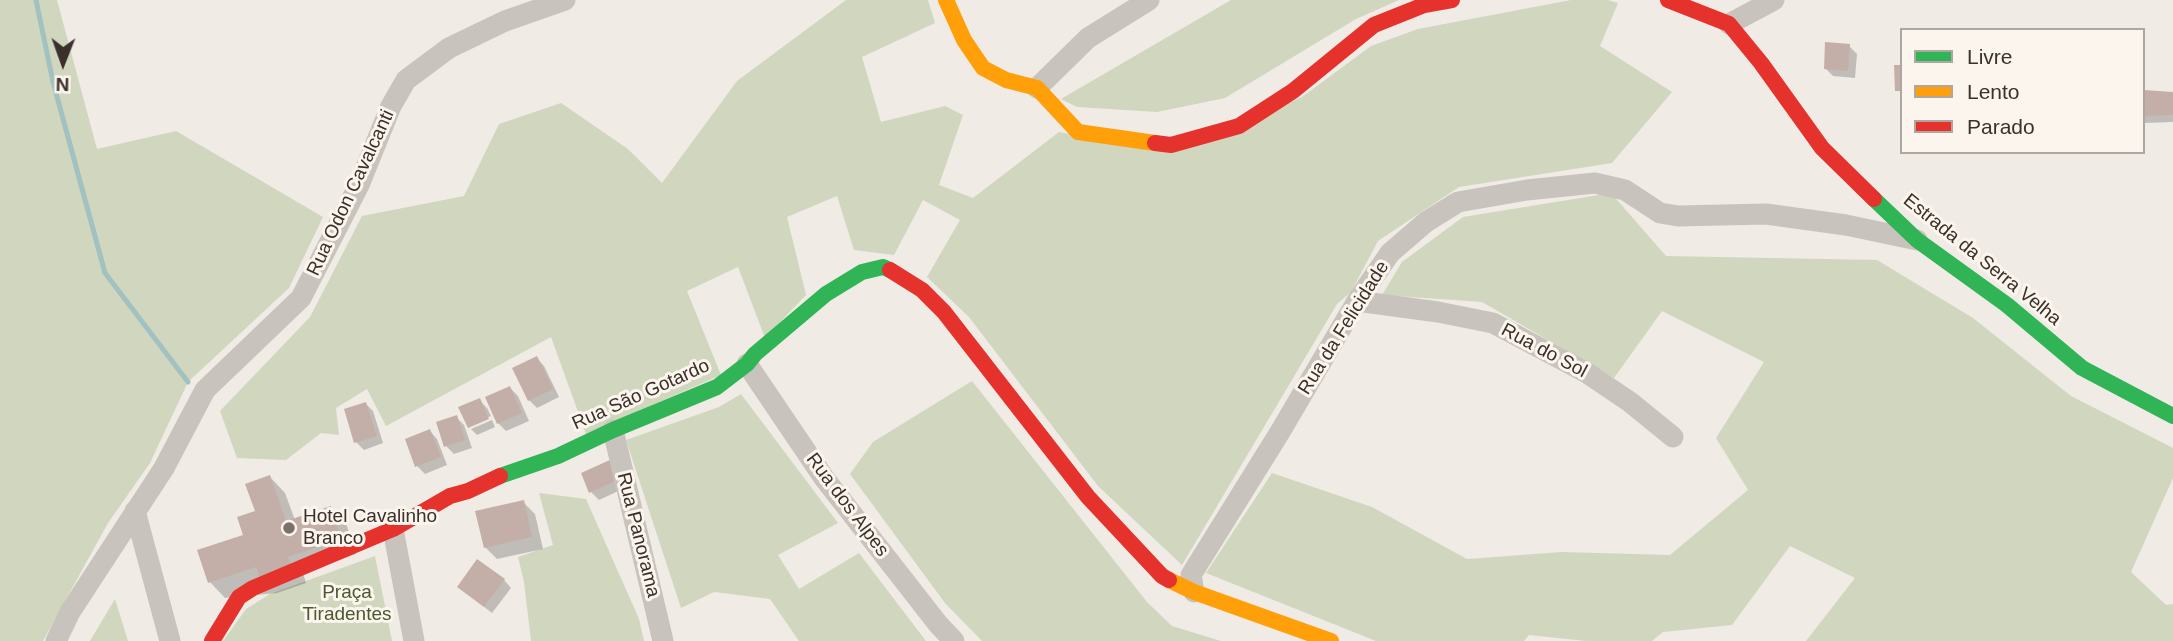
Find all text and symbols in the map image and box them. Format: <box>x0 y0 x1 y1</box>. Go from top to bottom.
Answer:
north arrow <box>28 28 98 98</box>
legend <box>1900 28 2145 154</box>
text: Livre <box>1967 45 2013 68</box>
text: N <box>56 74 70 95</box>
text: Lento <box>1967 80 2020 103</box>
street label: Rua Odon Cavalcanti <box>303 106 399 280</box>
text: Parado <box>1967 115 2035 138</box>
street label: Estrada da Serra Velha <box>1898 189 2066 331</box>
street label: Rua da Felicidade <box>1294 257 1394 399</box>
street label: Rua do Sol <box>1497 319 1591 383</box>
street label: Rua São Gotardo <box>569 355 713 435</box>
street label: Rua dos Alpes <box>801 449 893 561</box>
street label: Rua Panorama <box>611 470 665 600</box>
place label: Hotel Cavalinho Branco <box>303 506 437 550</box>
marker: Hotel Cavalinho Branco <box>281 520 297 536</box>
park label: Praça Tiradentes <box>302 582 392 626</box>

